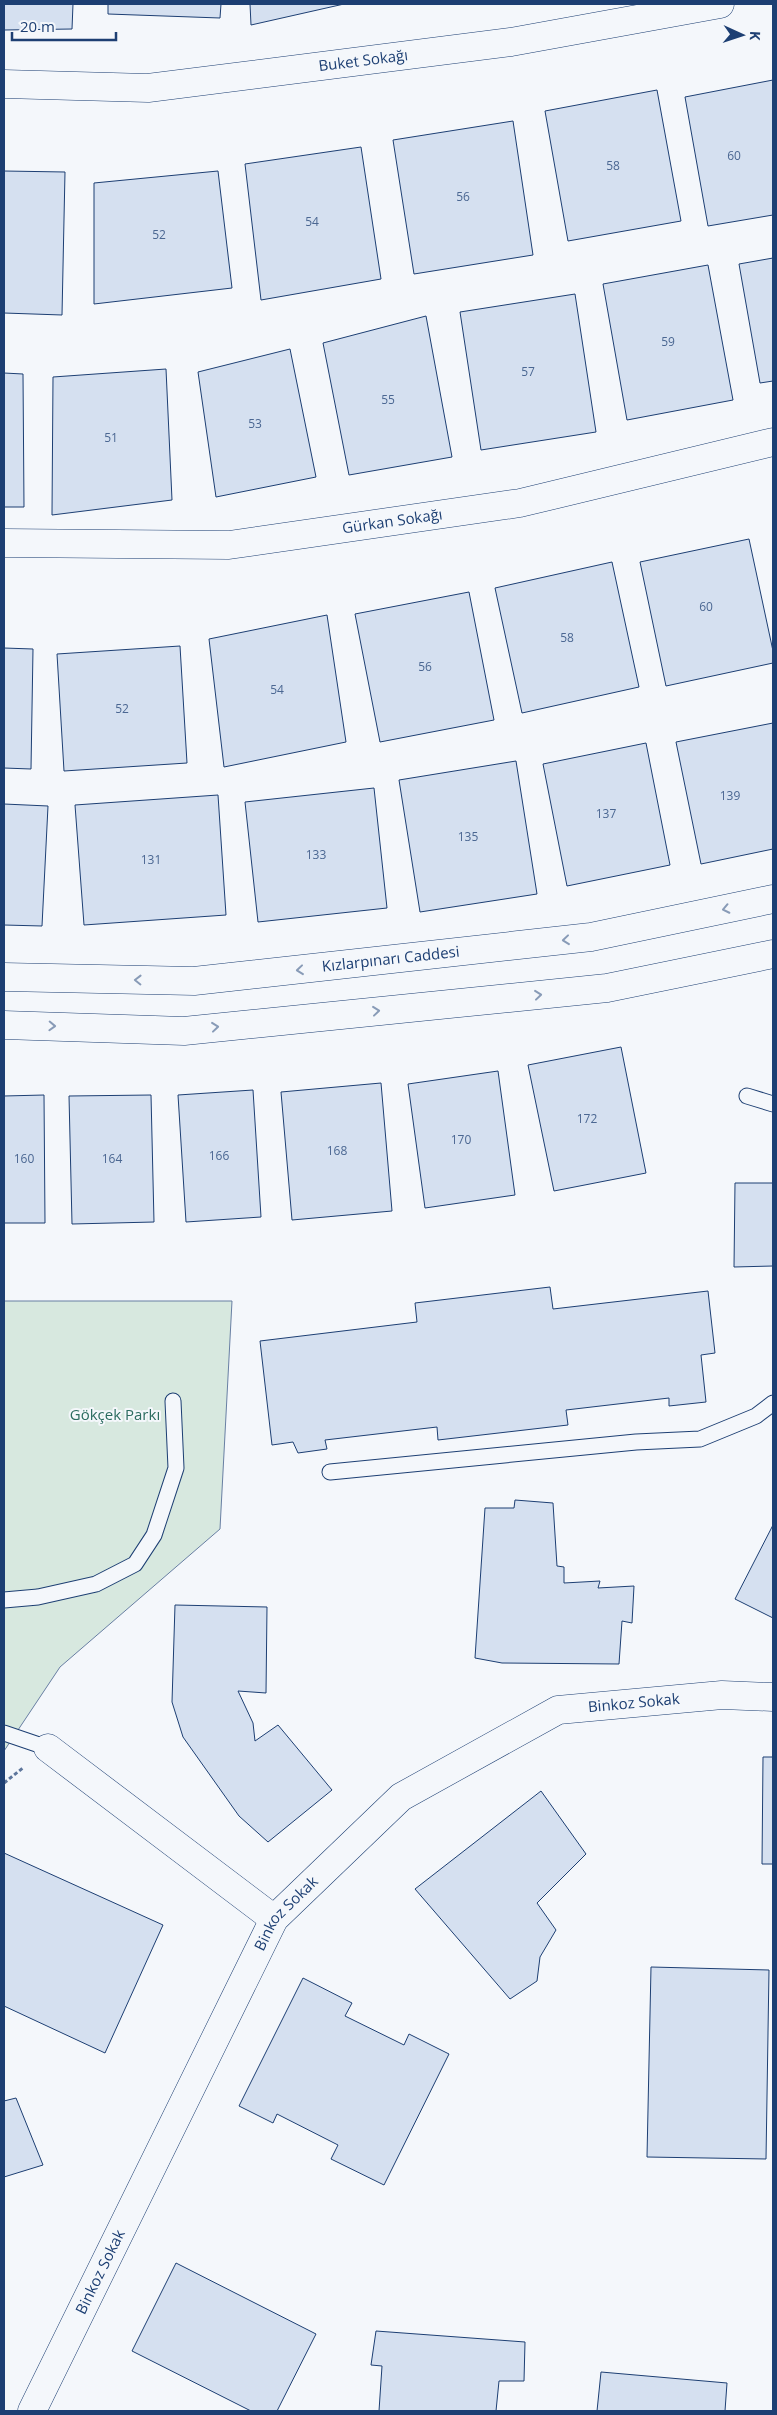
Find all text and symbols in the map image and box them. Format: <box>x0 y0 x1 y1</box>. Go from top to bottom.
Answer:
scale bar <box>12 10 116 42</box>
north arrow <box>717 10 767 60</box>
text: 20 m <box>20 16 55 36</box>
text: K <box>746 31 765 42</box>
street label: Buket Sokağı <box>317 44 409 75</box>
house number: 60 <box>727 147 741 164</box>
house number: 58 <box>606 157 620 174</box>
house number: 56 <box>456 188 470 205</box>
house number: 54 <box>305 213 319 230</box>
house number: 52 <box>152 226 166 243</box>
house number: 59 <box>661 333 675 350</box>
house number: 57 <box>521 363 535 380</box>
house number: 55 <box>381 391 395 408</box>
house number: 53 <box>248 415 262 432</box>
house number: 51 <box>104 429 118 446</box>
street label: Gürkan Sokağı <box>341 503 444 538</box>
house number: 60 <box>699 598 713 615</box>
house number: 58 <box>560 629 574 646</box>
house number: 56 <box>418 658 432 675</box>
house number: 54 <box>270 681 284 698</box>
house number: 52 <box>115 700 129 717</box>
house number: 139 <box>720 787 740 804</box>
house number: 137 <box>596 805 616 822</box>
house number: 135 <box>458 828 478 845</box>
house number: 133 <box>306 846 326 863</box>
house number: 131 <box>141 851 161 868</box>
one-way arrow <box>721 903 730 914</box>
one-way arrow <box>562 934 570 945</box>
street label: Kızlarpınarı Caddesi <box>321 941 460 976</box>
one-way arrow <box>296 964 304 975</box>
one-way arrow <box>134 975 142 985</box>
one-way arrow <box>534 990 542 1001</box>
one-way arrow <box>373 1006 381 1017</box>
one-way arrow <box>49 1021 57 1032</box>
one-way arrow <box>211 1022 219 1033</box>
house number: 172 <box>577 1110 597 1127</box>
house number: 170 <box>451 1131 471 1148</box>
house number: 168 <box>327 1142 347 1159</box>
house number: 166 <box>209 1147 229 1164</box>
house number: 160 <box>14 1150 34 1167</box>
house number: 164 <box>102 1150 122 1167</box>
park label: Gökçek Parkı <box>70 1404 160 1424</box>
street label: Binkoz Sokak <box>587 1688 681 1716</box>
street label: Binkoz Sokak <box>249 1871 322 1954</box>
street label: Binkoz Sokak <box>70 2226 129 2317</box>

